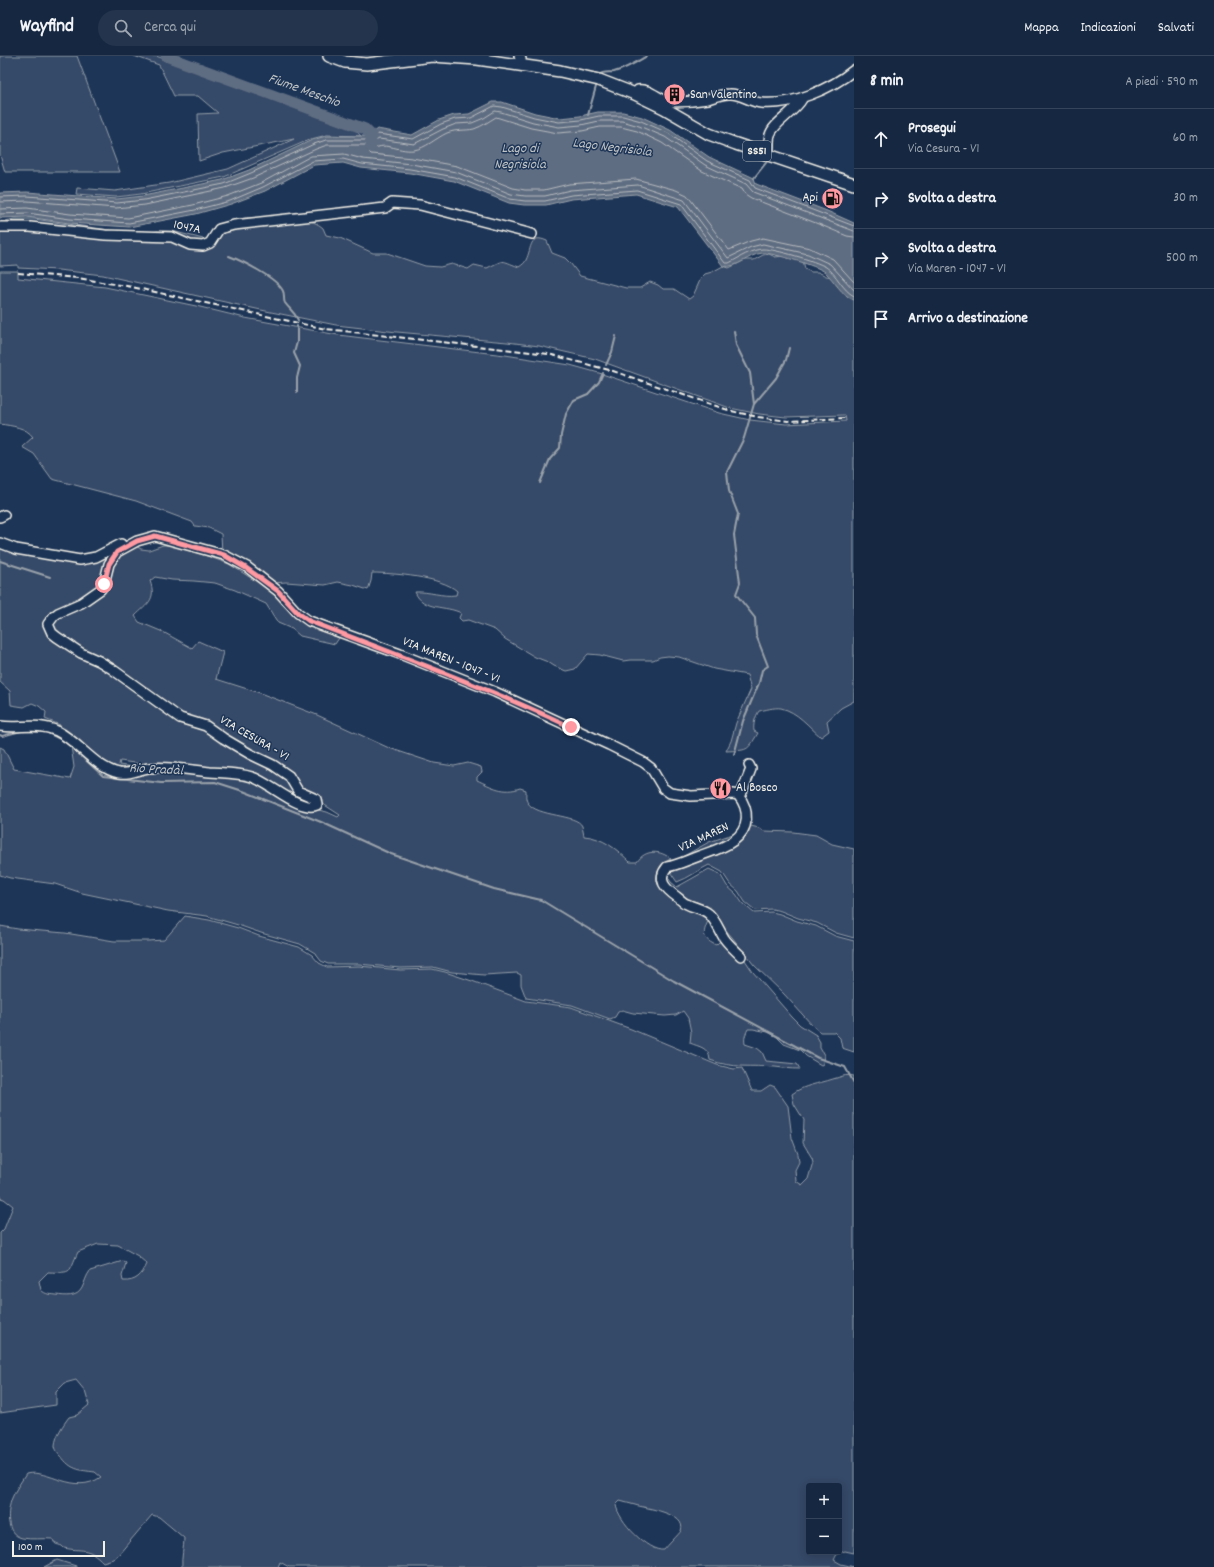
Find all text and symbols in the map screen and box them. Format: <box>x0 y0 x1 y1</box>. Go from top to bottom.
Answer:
search box <box>98 10 378 46</box>
text: Wayfind <box>20 14 74 41</box>
icon: search <box>112 17 134 39</box>
text: Cerca qui <box>144 17 196 39</box>
text: Mappa <box>1024 18 1059 38</box>
text: Indicazioni <box>1081 18 1136 38</box>
text: Salvati <box>1158 18 1194 38</box>
water label: Fiume Meschio <box>265 69 343 113</box>
text: 8 min <box>870 70 903 94</box>
text: A piedi · 590 m <box>1125 73 1198 92</box>
building icon: San Valentino <box>662 82 688 108</box>
place label: San Valentino <box>690 86 757 105</box>
text: Prosegui <box>908 118 956 140</box>
icon: ahead <box>870 128 892 150</box>
text: 60 m <box>1173 129 1198 148</box>
water label: Lago Negrisiola <box>571 133 654 163</box>
water label: Lago di Negrisiola <box>494 139 547 175</box>
text: Via Cesura - V1 <box>908 140 979 159</box>
road number: SS51 <box>743 141 771 161</box>
fuel station icon: Api <box>820 185 846 211</box>
icon: right <box>870 188 892 210</box>
text: Svolta a destra <box>908 188 996 210</box>
place label: Api <box>803 189 819 208</box>
text: 30 m <box>1173 189 1198 208</box>
street label: 1047A <box>172 216 202 240</box>
text: Svolta a destra <box>908 238 996 260</box>
icon: right <box>870 248 892 270</box>
text: 500 m <box>1166 249 1198 268</box>
text: Via Maren - 1047 - V1 <box>908 260 1006 279</box>
icon: arrive <box>870 308 892 330</box>
text: Arrivo a destinazione <box>908 308 1028 330</box>
route start <box>95 575 113 593</box>
street label: VIA MAREN - 1047 - V1 <box>399 633 503 689</box>
street label: VIA CESURA - V1 <box>216 711 292 767</box>
route end <box>562 718 580 736</box>
water label: Rio Pradàl <box>129 759 185 781</box>
restaurant icon: Al Bosco <box>707 775 733 801</box>
place label: Al Bosco <box>736 779 778 798</box>
street label: VIA MAREN <box>676 818 732 858</box>
map controls <box>806 1483 842 1555</box>
button: + <box>806 1483 842 1519</box>
button: − <box>806 1519 842 1555</box>
scale bar <box>12 1539 105 1558</box>
text: 100 m <box>18 1540 42 1556</box>

